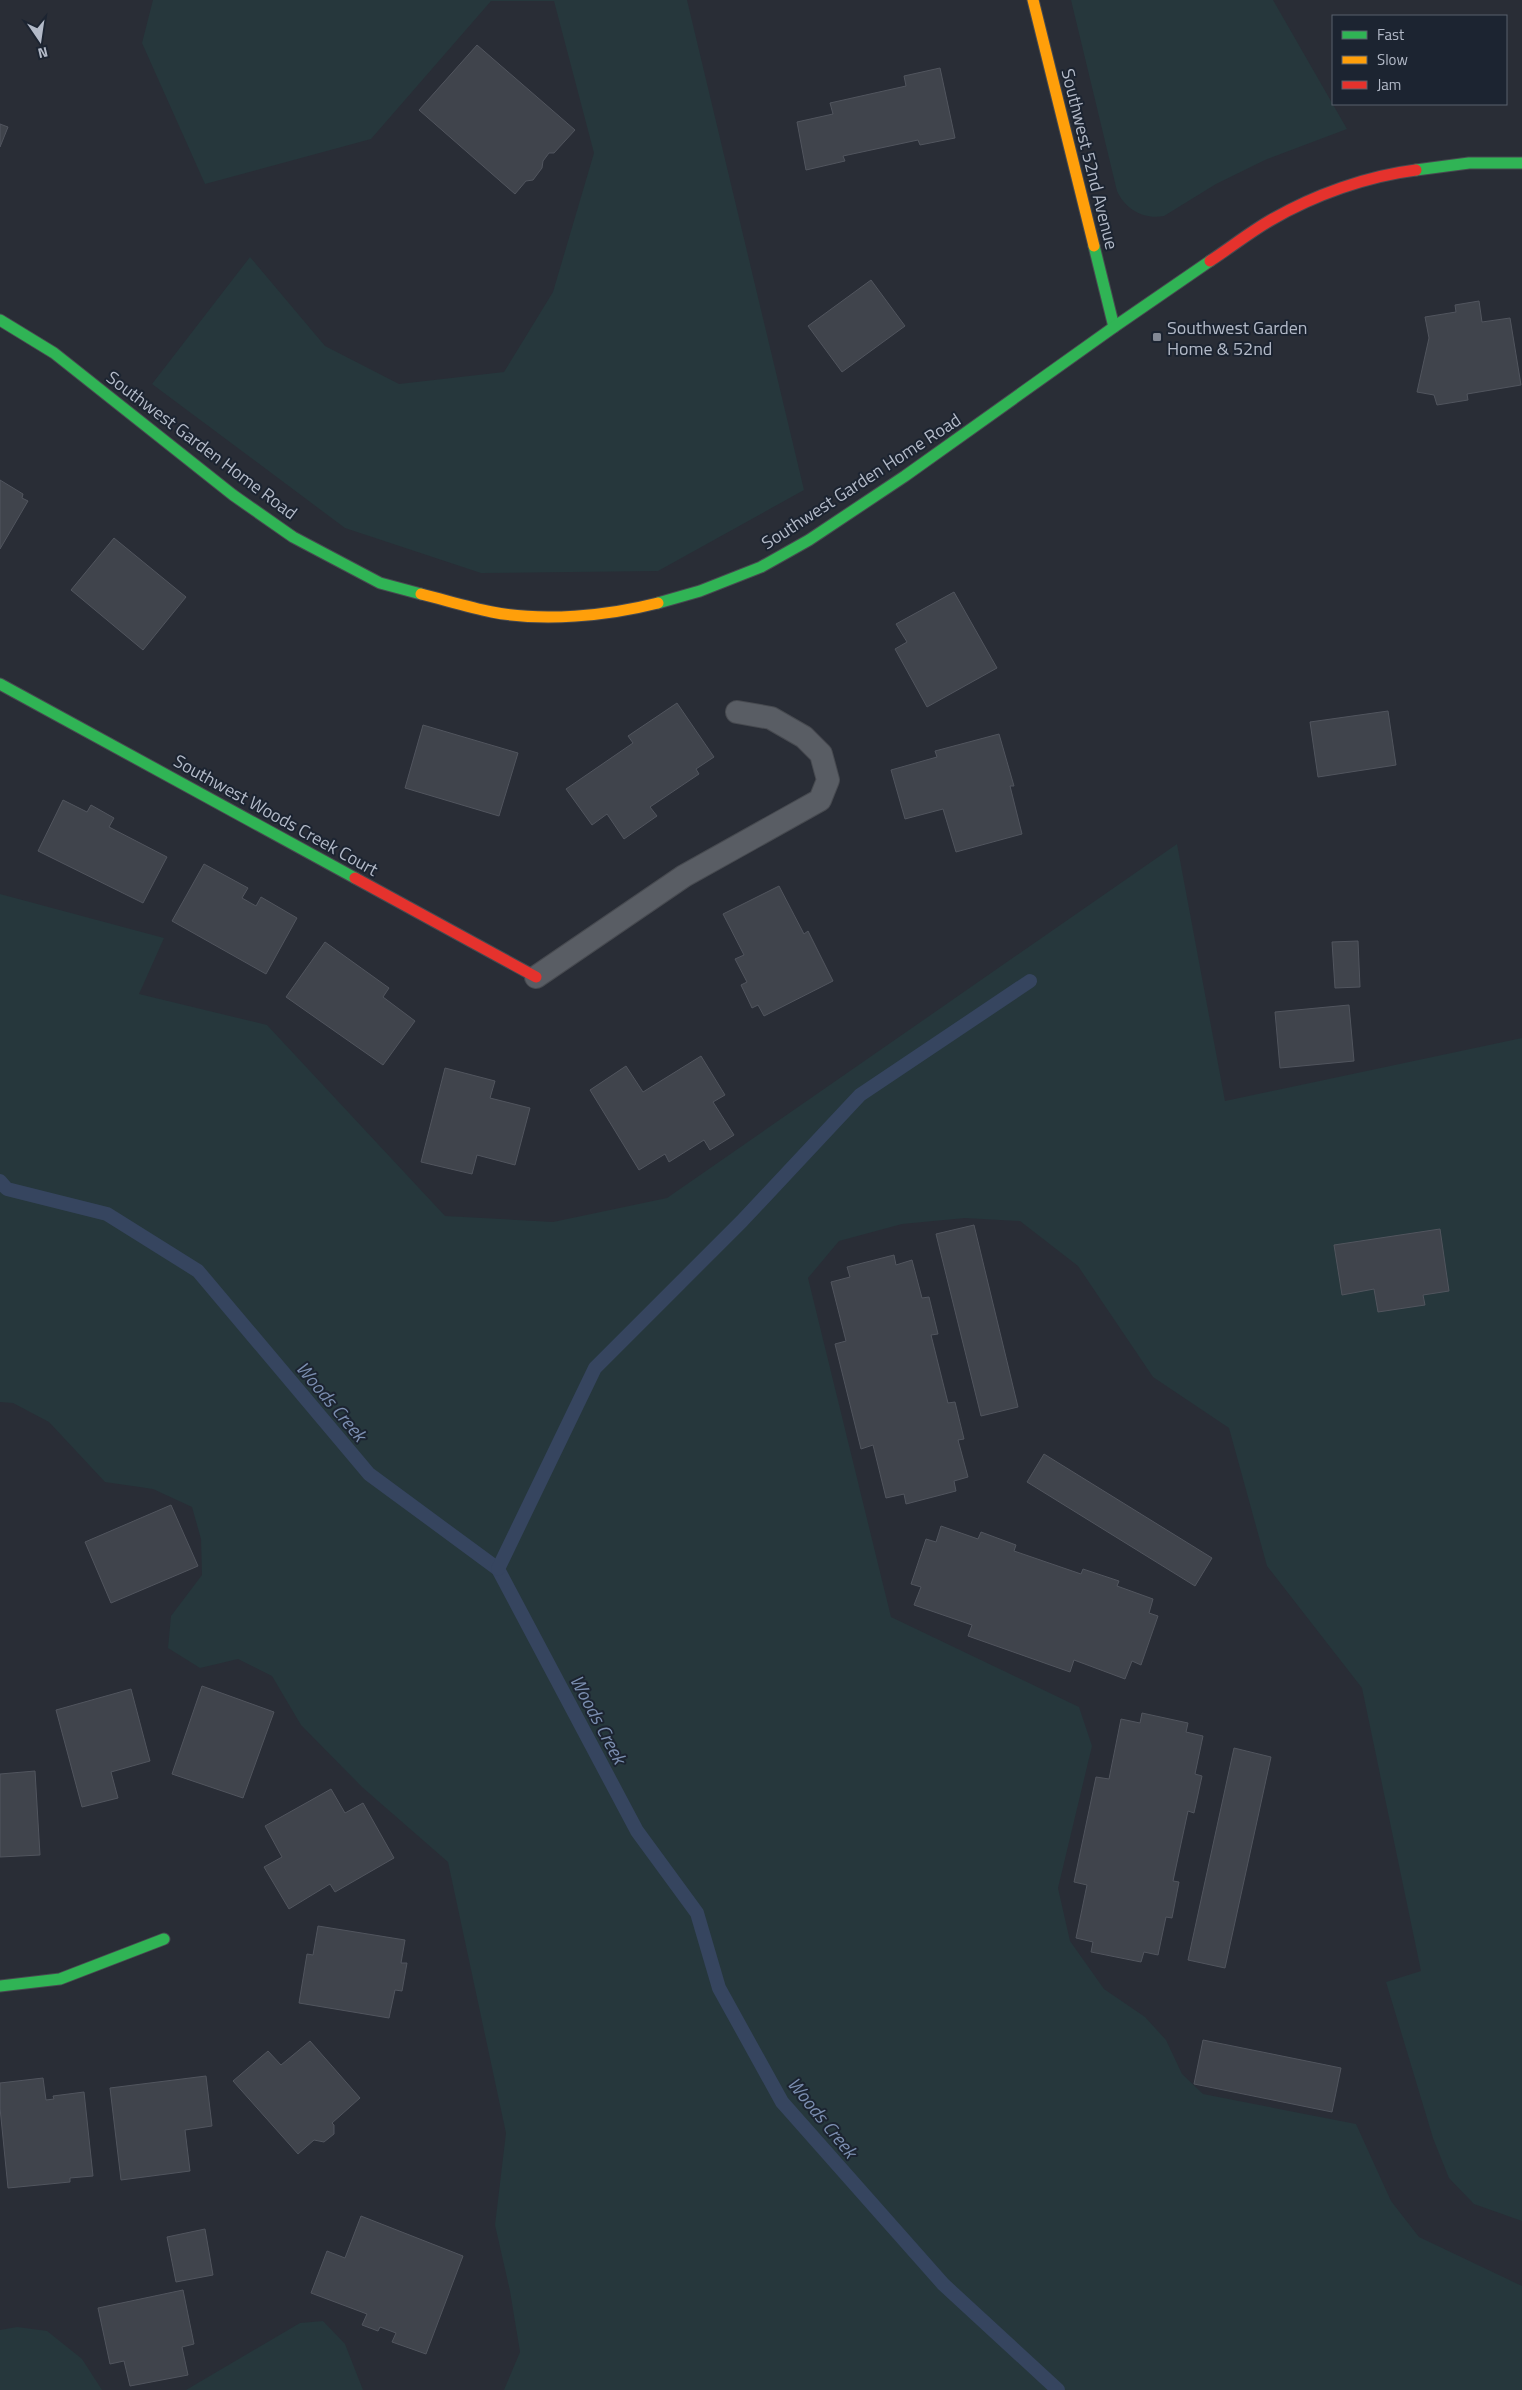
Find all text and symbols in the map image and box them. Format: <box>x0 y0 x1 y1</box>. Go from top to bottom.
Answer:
north arrow <box>15 15 65 65</box>
legend <box>1332 15 1507 105</box>
text: Fast <box>1377 23 1405 46</box>
text: N <box>36 42 50 64</box>
text: Slow <box>1377 48 1408 71</box>
street label: Southwest 52nd Avenue <box>1054 66 1126 252</box>
text: Jam <box>1377 73 1401 96</box>
place label: Southwest Garden Home & 52nd <box>1167 314 1307 362</box>
marker: Southwest Garden Home & 52nd <box>1151 331 1163 343</box>
street label: Southwest Garden Home Road <box>101 364 303 526</box>
street label: Southwest Garden Home Road <box>756 406 966 556</box>
street label: Southwest Woods Creek Court <box>169 747 384 883</box>
water label: Woods Creek <box>290 1354 376 1450</box>
water label: Woods Creek <box>563 1669 636 1771</box>
water label: Woods Creek <box>781 2070 866 2166</box>

